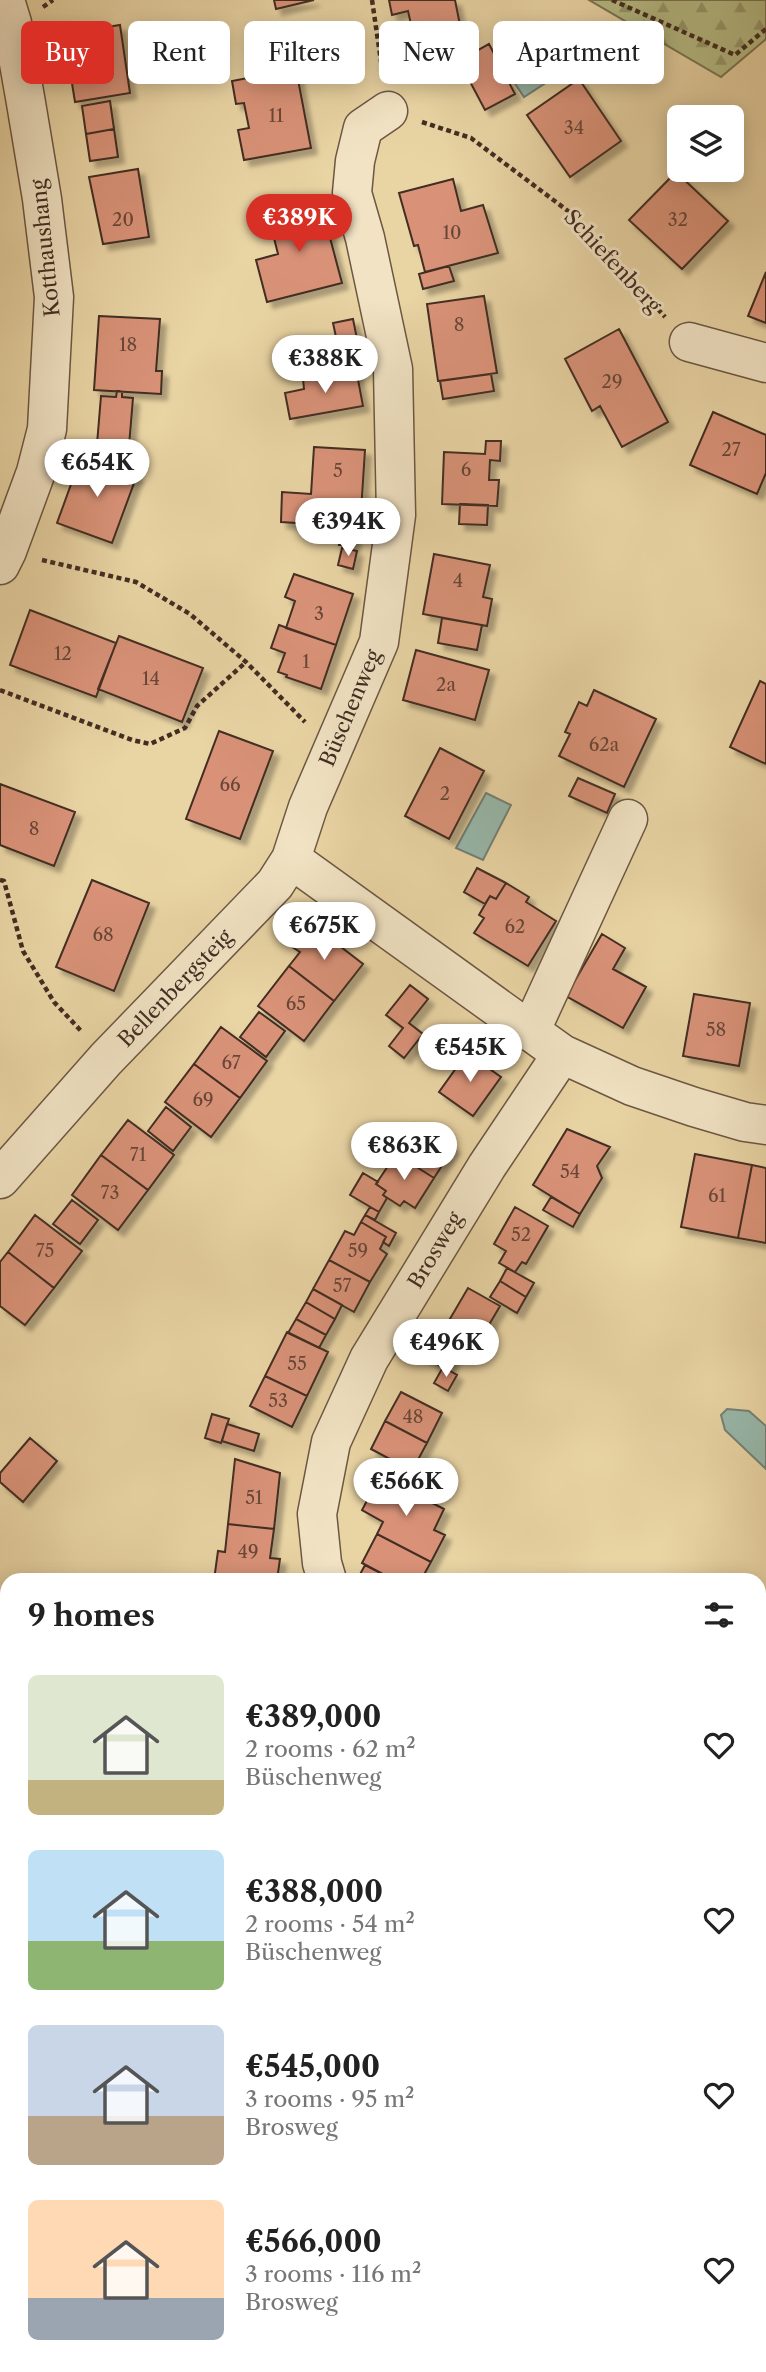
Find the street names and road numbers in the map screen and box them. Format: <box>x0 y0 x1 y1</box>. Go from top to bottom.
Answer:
street label: Kotthaushang <box>25 177 65 318</box>
street label: Schiefenberg <box>559 204 668 318</box>
street label: Büschenweg <box>314 645 386 770</box>
street label: Bellenbergsteig <box>113 923 238 1052</box>
street label: Brosweg <box>402 1206 468 1293</box>

